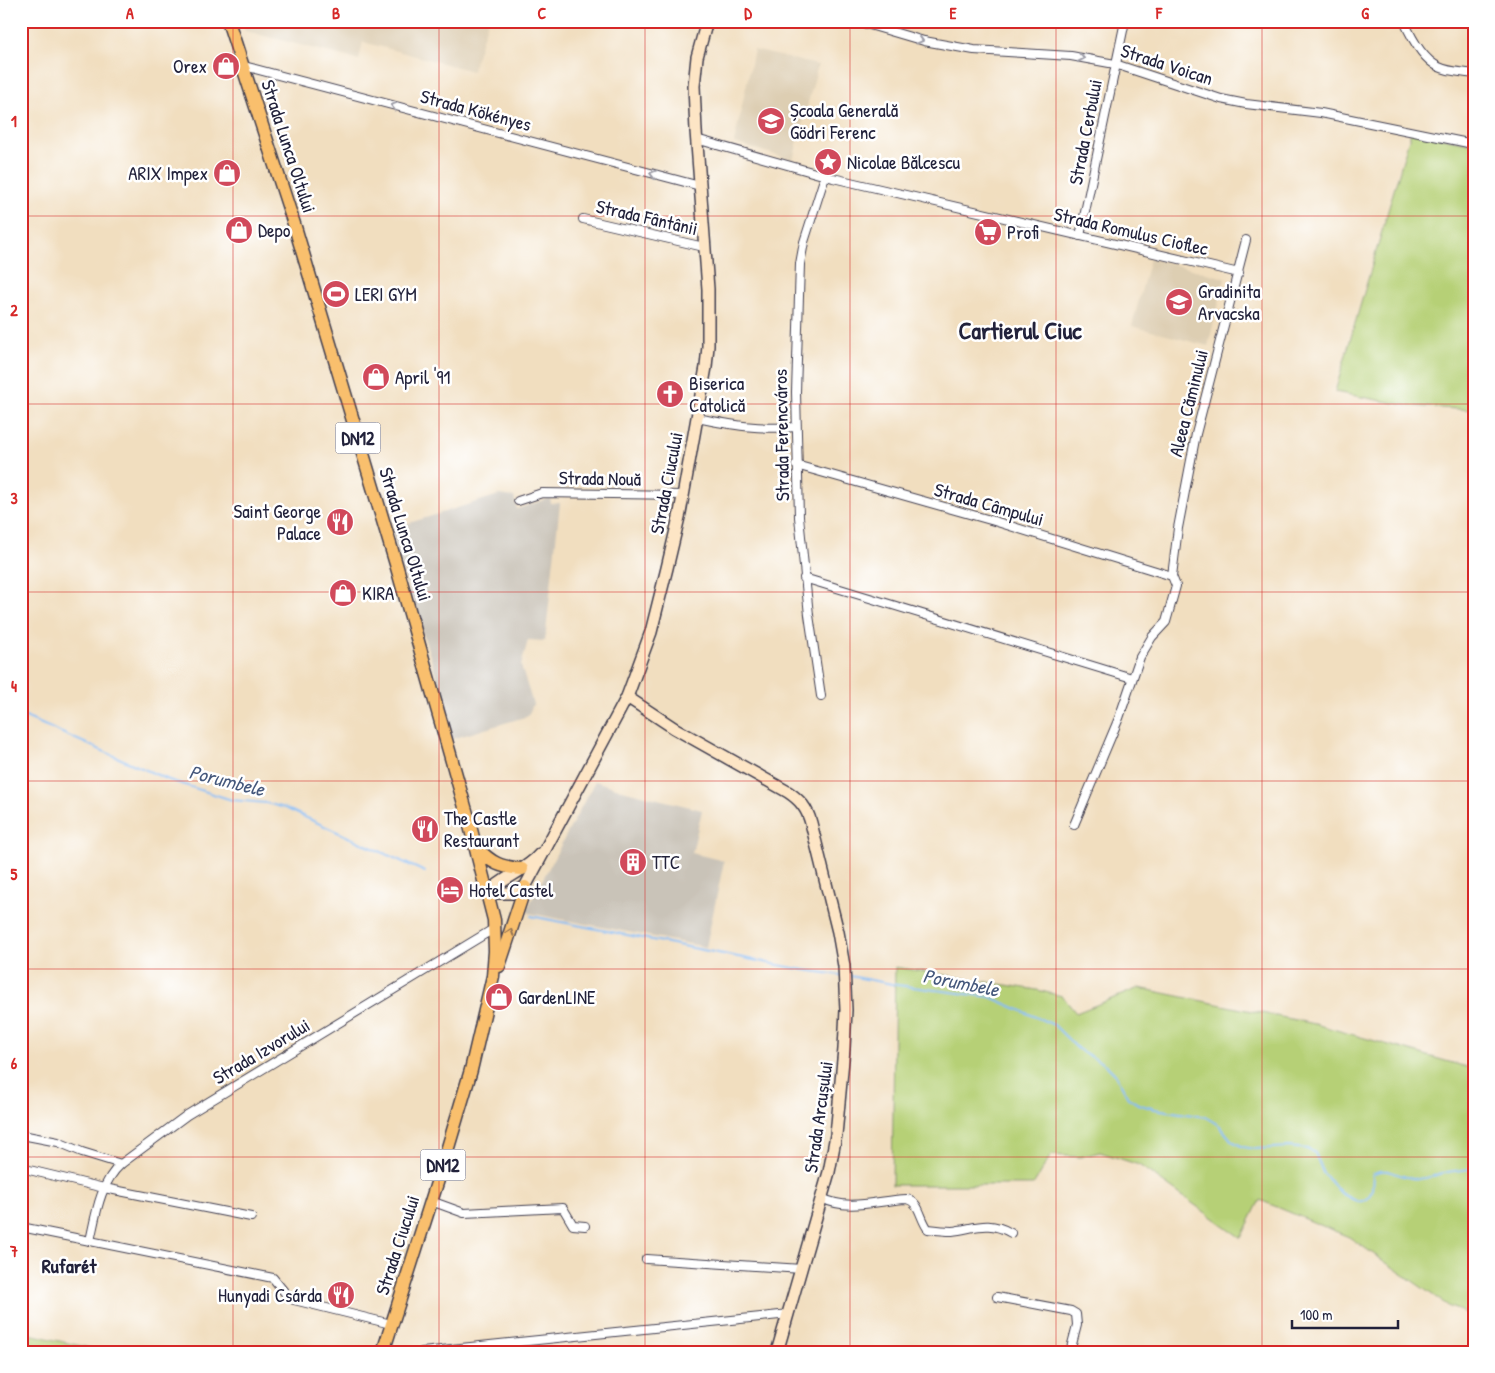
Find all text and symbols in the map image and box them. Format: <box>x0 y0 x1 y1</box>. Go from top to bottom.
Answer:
text: A <box>126 2 134 24</box>
text: B <box>332 2 340 24</box>
text: C <box>538 2 547 24</box>
text: D <box>744 2 752 24</box>
text: E <box>949 2 957 24</box>
text: F <box>1155 2 1163 24</box>
text: G <box>1361 2 1369 24</box>
one-way arrow <box>915 34 924 45</box>
street label: Strada Voican <box>1118 37 1216 91</box>
shop icon: Orex <box>211 51 241 81</box>
one-way arrow <box>1076 52 1085 62</box>
place label: Orex <box>173 53 207 79</box>
street label: Strada Lunca Oltului <box>255 76 323 216</box>
street label: Strada Cerbului <box>1062 77 1108 187</box>
street label: Strada Kökényes <box>418 83 534 137</box>
place label: Școala Generală Gödri Ferenc <box>790 97 899 145</box>
one-way arrow <box>390 101 399 111</box>
school or university icon: Școala Generală Gödri Ferenc <box>756 106 786 136</box>
text: 1 <box>11 110 17 132</box>
place icon: Nicolae Bălcescu <box>813 147 843 177</box>
place label: Nicolae Bălcescu <box>847 149 961 175</box>
shop icon: ARIX Impex <box>212 158 242 188</box>
place label: ARIX Impex <box>128 160 208 186</box>
one-way arrow <box>649 169 657 179</box>
street label: Strada Fântânii <box>594 193 700 241</box>
street label: Strada Romulus Cioflec <box>1051 201 1211 262</box>
shop icon: Depo <box>224 215 254 245</box>
place label: Depo <box>258 217 291 243</box>
supermarket icon: Profi <box>973 217 1003 247</box>
place label: Profi <box>1007 219 1039 245</box>
place label: Gradinita Arvacska <box>1198 278 1261 326</box>
sports icon: LERI GYM <box>321 279 351 309</box>
place label: LERI GYM <box>355 281 417 307</box>
school or university icon: Gradinita Arvacska <box>1164 287 1194 317</box>
text: 2 <box>10 299 18 321</box>
district label: Cartierul Ciuc <box>958 314 1082 346</box>
street label: Aleea Căminului <box>1162 347 1214 459</box>
shop icon: April '91 <box>361 362 391 392</box>
place label: April '91 <box>395 364 450 390</box>
street label: Strada Ferencváros <box>767 369 795 501</box>
place label: Biserica Catolică <box>689 370 746 418</box>
church icon: Biserica Catolică <box>655 379 685 409</box>
road number: DN12 <box>336 422 380 453</box>
street label: Strada Ciucului <box>643 430 689 536</box>
street label: Strada Lunca Oltului <box>373 464 439 604</box>
street label: Strada Nouă <box>559 464 642 492</box>
street label: Strada Câmpului <box>931 476 1047 532</box>
text: 3 <box>10 487 18 509</box>
place label: Saint George Palace <box>233 498 321 546</box>
restaurant icon: Saint George Palace <box>325 507 355 537</box>
shop icon: KIRA <box>328 578 358 608</box>
place label: KIRA <box>362 580 394 606</box>
text: 4 <box>11 675 17 697</box>
water label: Porumbele <box>187 758 268 803</box>
place label: The Castle Restaurant <box>444 805 519 853</box>
restaurant icon: The Castle Restaurant <box>410 814 440 844</box>
building icon: TTC <box>618 847 648 877</box>
place label: TTC <box>652 849 680 875</box>
text: 5 <box>11 863 18 885</box>
hotel icon: Hotel Castel <box>435 875 465 905</box>
place label: Hotel Castel <box>469 877 554 903</box>
one-way arrow <box>504 928 514 937</box>
water label: Porumbele <box>921 961 1002 1003</box>
shop icon: GardenLINE <box>484 982 514 1012</box>
place label: GardenLINE <box>518 984 596 1010</box>
street label: Strada Izvorului <box>208 1012 314 1090</box>
text: 6 <box>11 1052 18 1074</box>
street label: Strada Arcușului <box>797 1059 839 1175</box>
road number: DN12 <box>420 1150 466 1180</box>
street label: Strada Ciucului <box>369 1192 425 1298</box>
text: 7 <box>9 1240 18 1262</box>
district label: Rufarét <box>42 1252 97 1279</box>
restaurant icon: Hunyadi Csárda <box>326 1280 356 1310</box>
place label: Hunyadi Csárda <box>218 1282 323 1308</box>
scale bar <box>1292 1298 1399 1330</box>
text: 100 m <box>1300 1304 1333 1325</box>

